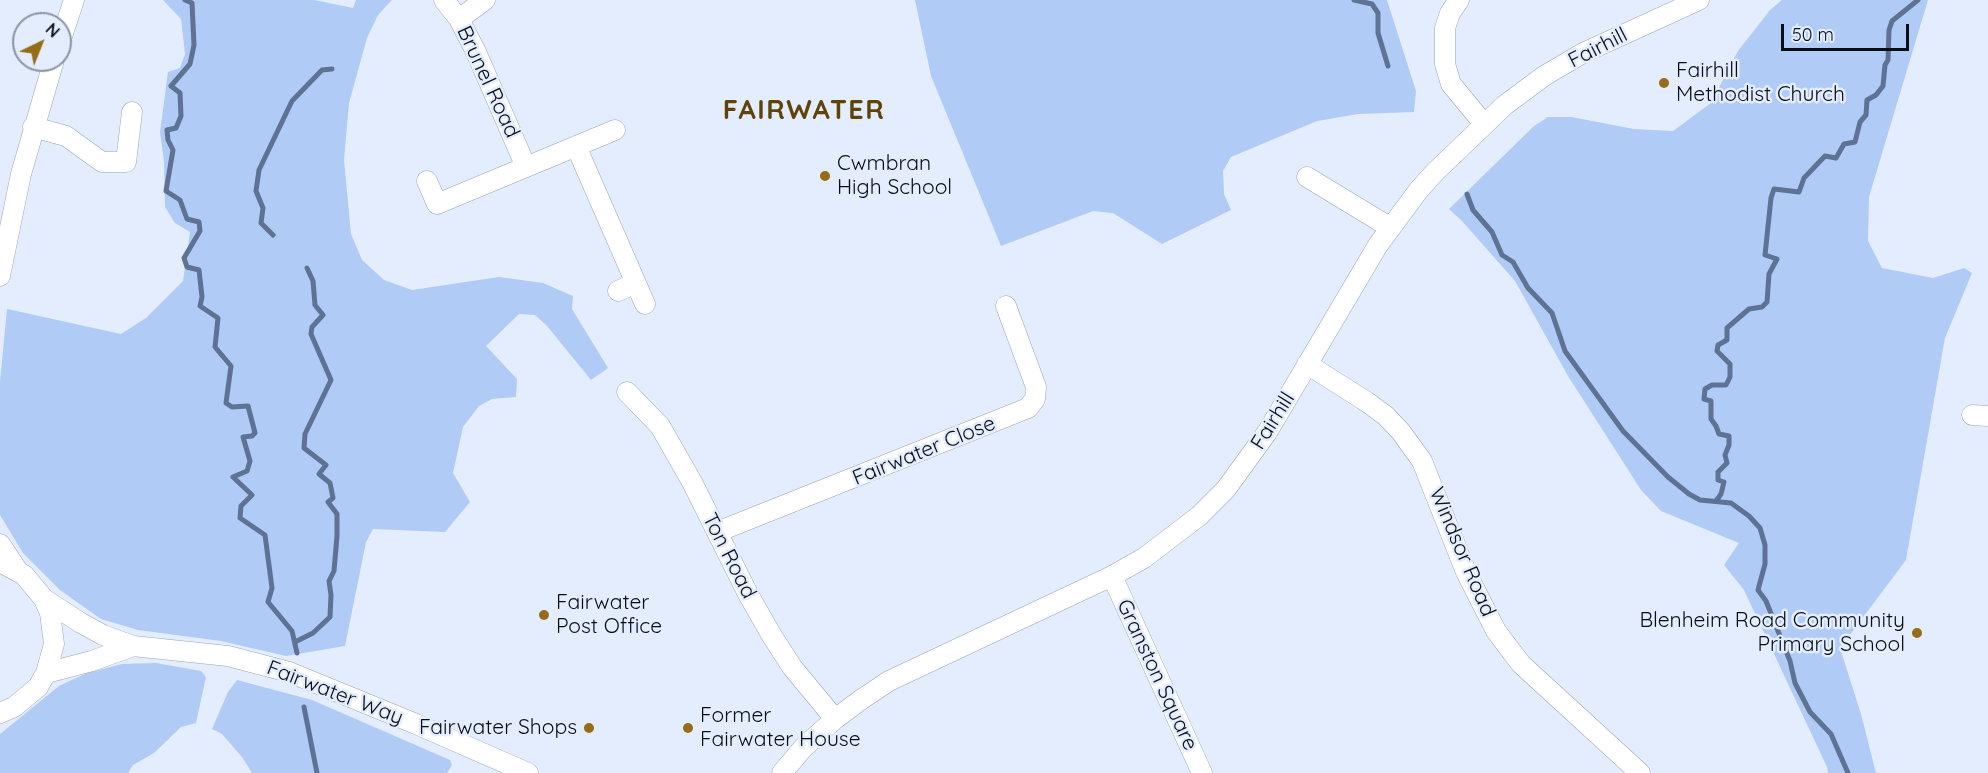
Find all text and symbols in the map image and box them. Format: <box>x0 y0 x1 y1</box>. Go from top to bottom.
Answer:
north arrow <box>12 12 72 72</box>
scale bar <box>1784 12 1912 50</box>
text: N <box>42 19 64 42</box>
street label: Brunel Road <box>451 22 525 142</box>
street label: Fairhill <box>1564 23 1632 73</box>
text: 50 m <box>1792 23 1834 46</box>
place label: Fairhill Methodist Church <box>1676 58 1845 108</box>
marker: Fairhill Methodist Church <box>1657 76 1671 90</box>
district label: FAIRWATER <box>723 95 885 127</box>
place label: Cwmbran High School <box>837 151 952 201</box>
marker: Cwmbran High School <box>818 169 832 183</box>
street label: Fairhill <box>1246 388 1300 454</box>
street label: Fairwater Close <box>849 411 999 491</box>
street label: Windsor Road <box>1423 484 1501 620</box>
street label: Ton Road <box>697 509 761 603</box>
place label: Fairwater Post Office <box>556 590 662 640</box>
street label: Granston Square <box>1111 596 1203 754</box>
marker: Fairwater Post Office <box>537 608 551 622</box>
place label: Blenheim Road Community Primary School <box>1639 608 1905 658</box>
marker: Blenheim Road Community Primary School <box>1910 626 1924 640</box>
street label: Fairwater Way <box>263 655 407 731</box>
place label: Former Fairwater House <box>700 703 861 753</box>
place label: Fairwater Shops <box>419 715 577 741</box>
marker: Fairwater Shops <box>582 721 596 735</box>
marker: Former Fairwater House <box>681 721 695 735</box>

